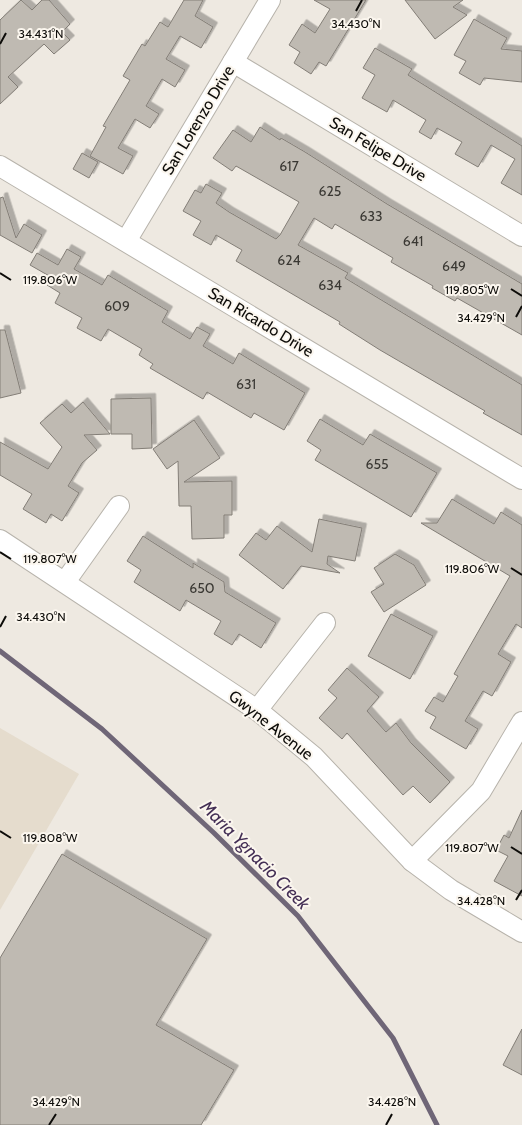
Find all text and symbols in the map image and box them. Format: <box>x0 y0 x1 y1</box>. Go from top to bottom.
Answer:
text: 34.430°N <box>331 16 381 31</box>
text: 34.431°N <box>18 26 64 41</box>
street label: San Lorenzo Drive <box>158 62 238 178</box>
street label: San Felipe Drive <box>326 113 430 185</box>
house number: 617 <box>279 157 299 175</box>
house number: 625 <box>319 182 341 200</box>
house number: 633 <box>359 207 383 225</box>
house number: 641 <box>403 232 423 250</box>
house number: 624 <box>277 251 301 269</box>
house number: 649 <box>442 257 466 275</box>
text: 119.806°W <box>23 272 78 287</box>
house number: 634 <box>318 276 342 294</box>
text: 119.805°W <box>445 282 500 297</box>
street label: San Ricardo Drive <box>205 283 317 361</box>
house number: 609 <box>104 297 130 315</box>
text: 34.429°N <box>457 310 505 325</box>
house number: 631 <box>236 375 256 393</box>
house number: 655 <box>365 455 389 473</box>
text: 119.807°W <box>23 551 77 566</box>
text: 119.806°W <box>445 561 500 576</box>
house number: 650 <box>189 579 215 597</box>
text: 34.430°N <box>16 609 66 624</box>
street label: Gwyne Avenue <box>225 686 317 764</box>
water label: Maria Ygnacio Creek <box>195 795 315 915</box>
text: 119.808°W <box>23 830 78 845</box>
text: 119.807°W <box>445 840 499 855</box>
text: 34.428°N <box>457 893 505 908</box>
text: 34.429°N <box>32 1094 80 1109</box>
text: 34.428°N <box>368 1094 416 1109</box>

